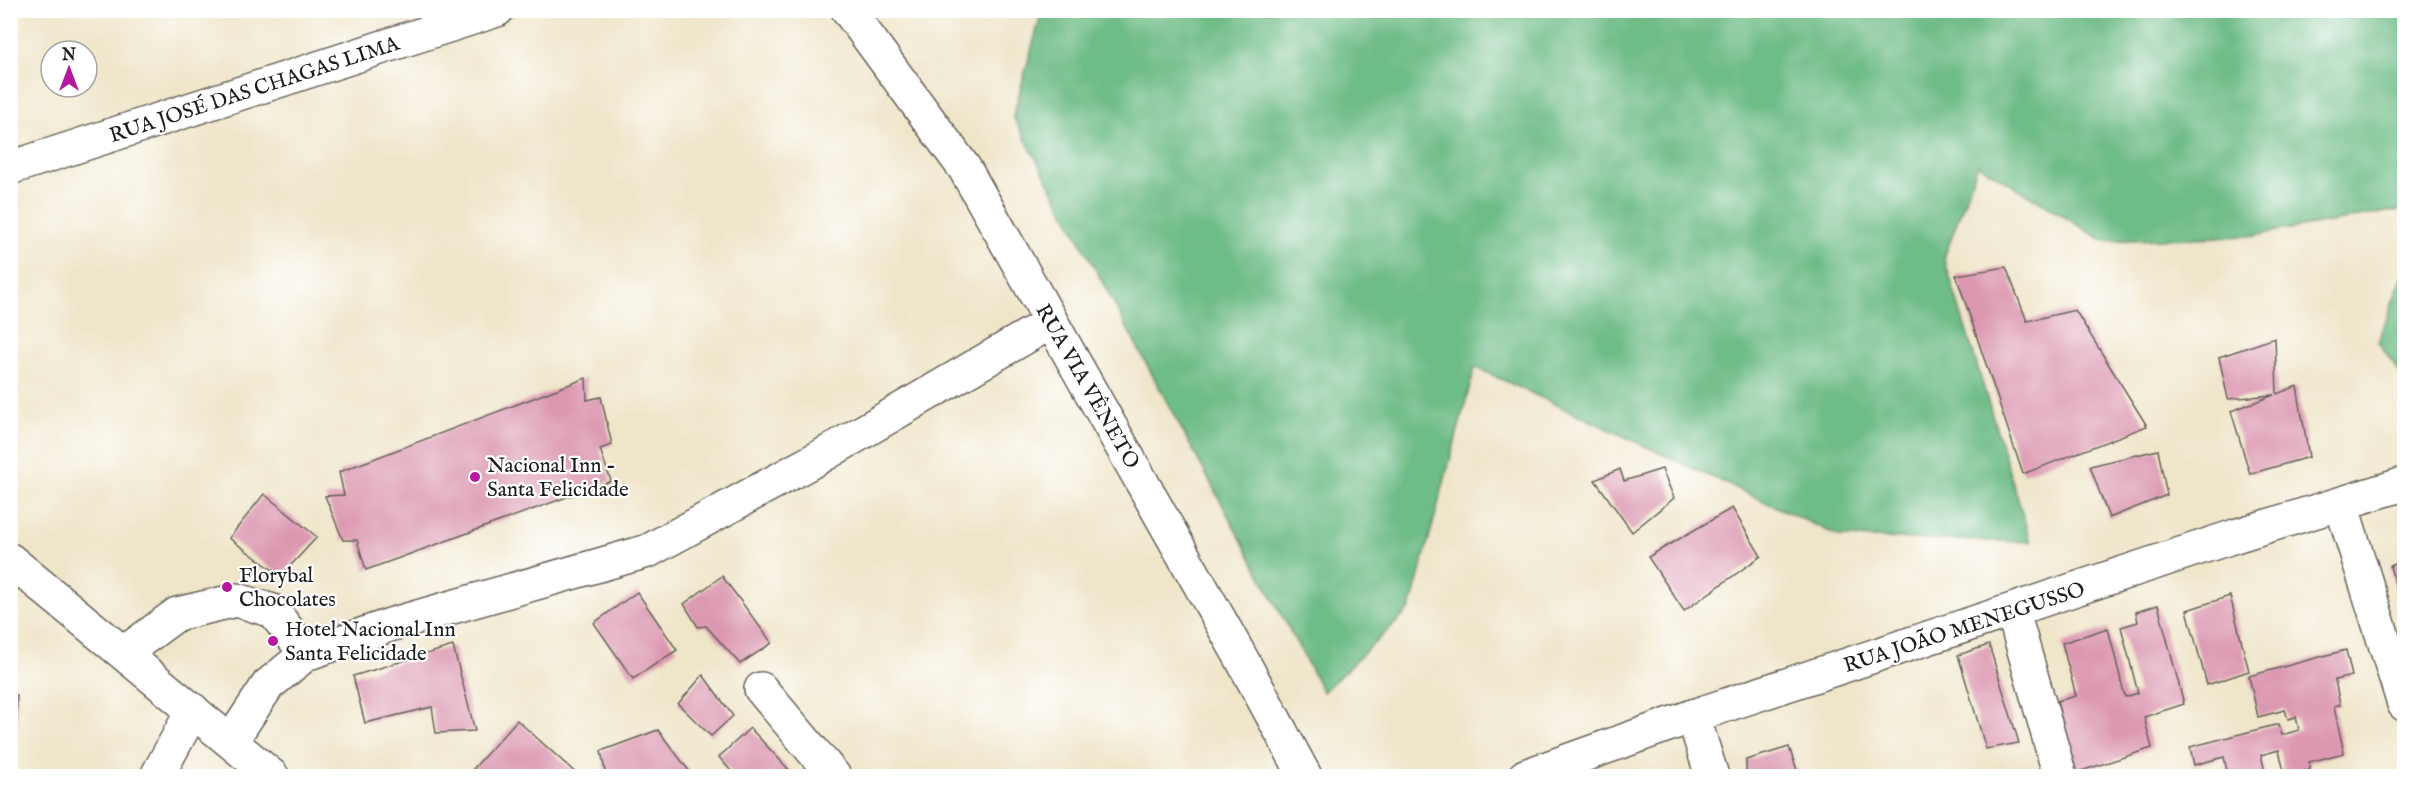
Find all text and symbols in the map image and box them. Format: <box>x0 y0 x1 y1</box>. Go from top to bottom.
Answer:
street label: RUA JOSÉ DAS CHAGAS LIMA <box>106 30 404 150</box>
north arrow <box>39 39 99 99</box>
text: N <box>61 46 76 66</box>
street label: RUA VIA VÊNETO <box>1028 299 1146 474</box>
place label: Nacional Inn - Santa Felicidade <box>487 453 629 504</box>
marker: Nacional Inn - Santa Felicidade <box>468 470 482 484</box>
place label: Florybal Chocolates <box>239 563 336 614</box>
street label: RUA JOÃO MENEGUSSO <box>1840 576 2089 680</box>
marker: Florybal Chocolates <box>220 580 234 594</box>
place label: Hotel Nacional Inn Santa Felicidade <box>285 617 456 668</box>
marker: Hotel Nacional Inn Santa Felicidade <box>266 634 280 648</box>

